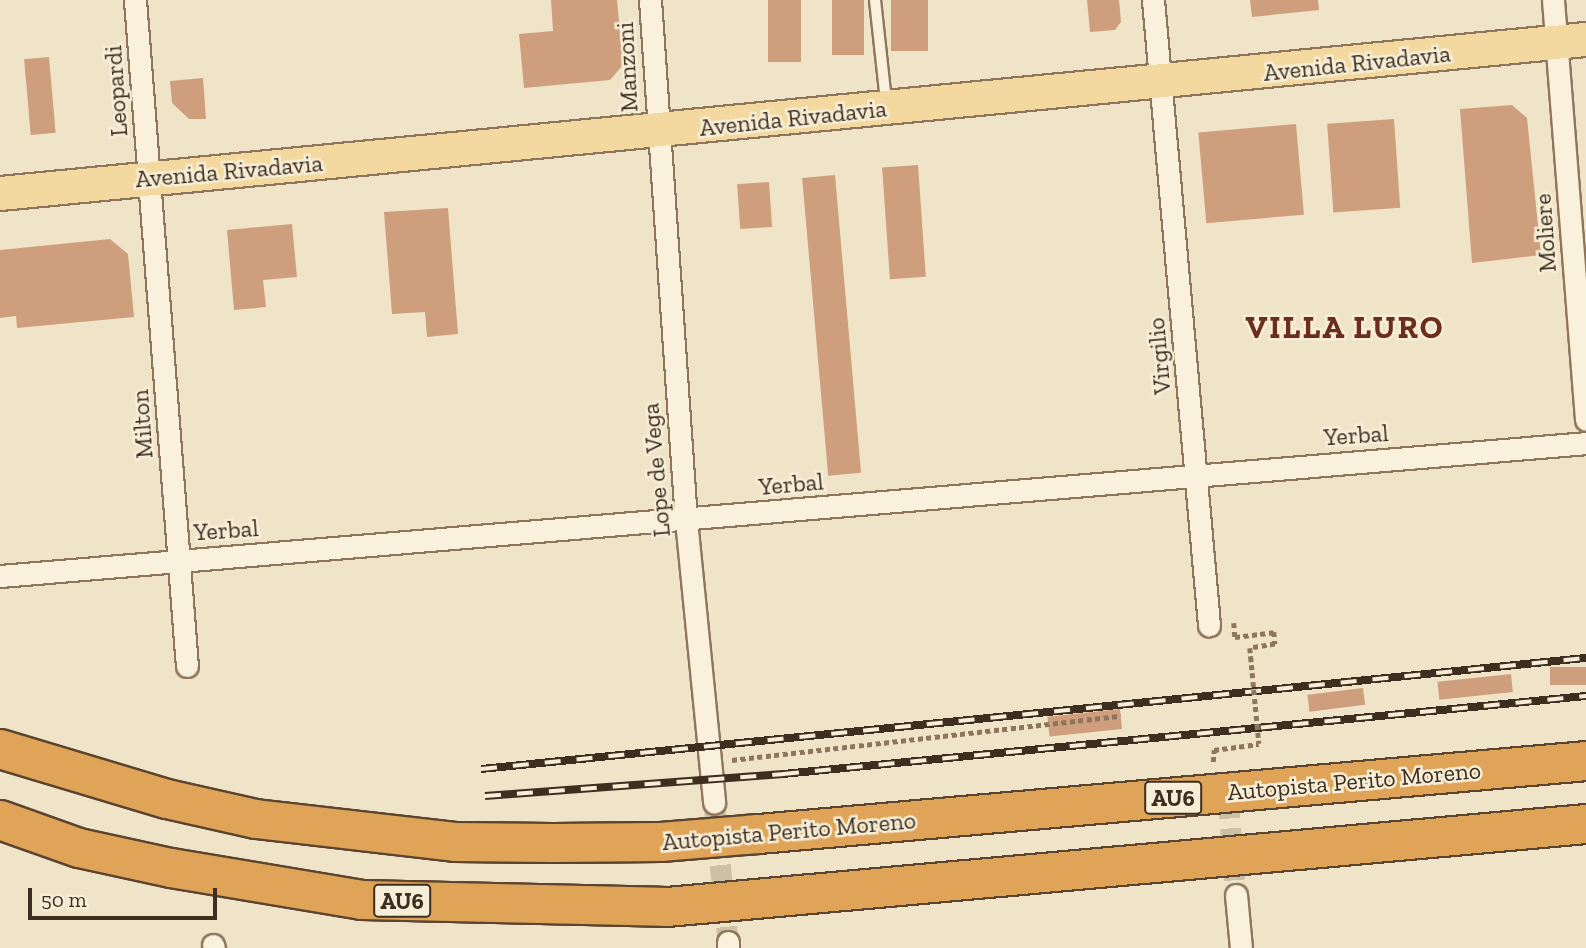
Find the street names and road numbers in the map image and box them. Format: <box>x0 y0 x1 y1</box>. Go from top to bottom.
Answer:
street label: Manzoni <box>610 21 644 113</box>
street label: Avenida Rivadavia <box>1262 39 1452 87</box>
street label: Leopardi <box>98 44 134 138</box>
street label: Avenida Rivadavia <box>698 94 888 142</box>
street label: Avenida Rivadavia <box>134 148 324 194</box>
street label: Moliere <box>1528 193 1562 273</box>
street label: Virgilio <box>1141 316 1177 396</box>
street label: Milton <box>125 388 159 460</box>
street label: Lope de Vega <box>636 401 676 539</box>
street label: Yerbal <box>1323 418 1389 452</box>
street label: Yerbal <box>757 467 825 501</box>
street label: Yerbal <box>193 513 259 547</box>
street label: Autopista Perito Moreno <box>1226 756 1482 806</box>
road number: AU6 <box>1143 778 1203 818</box>
street label: Autopista Perito Moreno <box>661 806 917 856</box>
road number: AU6 <box>372 882 432 920</box>

